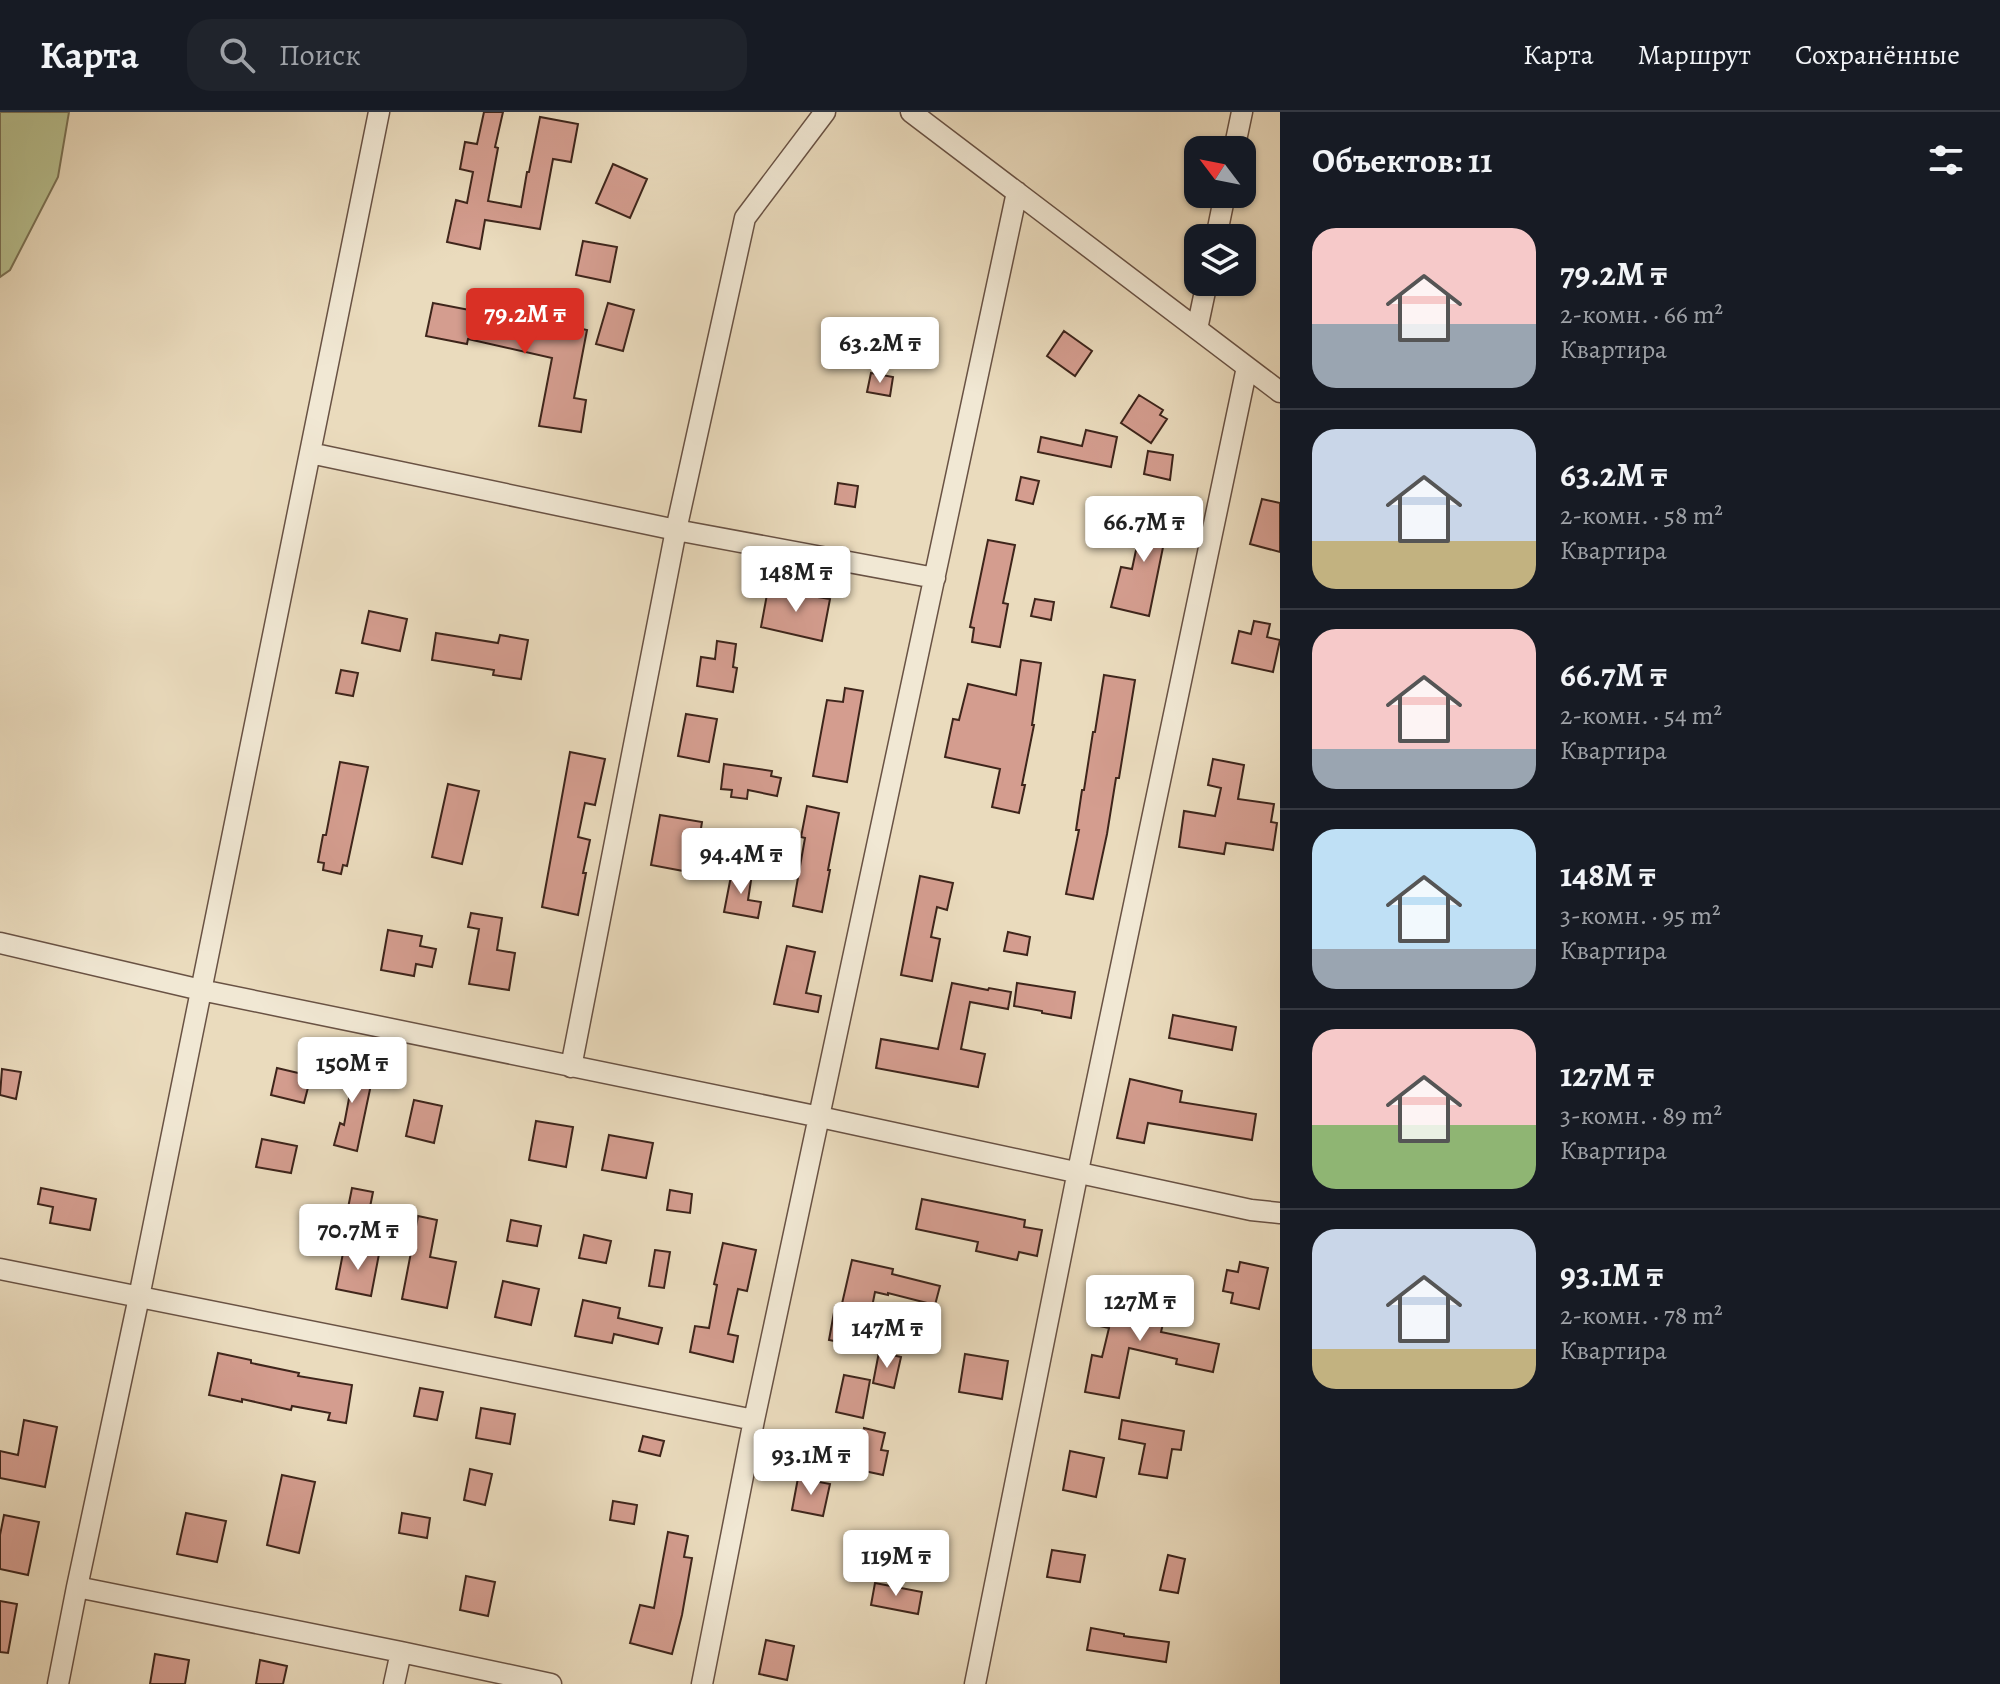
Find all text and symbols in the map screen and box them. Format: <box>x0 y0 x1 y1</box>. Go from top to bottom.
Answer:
search box <box>187 19 747 91</box>
text: Карта <box>40 29 139 81</box>
icon: search <box>215 33 259 77</box>
text: Поиск <box>279 35 361 75</box>
text: Карта <box>1523 36 1594 74</box>
text: Маршрут <box>1638 36 1751 74</box>
text: Сохранённые <box>1795 36 1960 74</box>
north arrow <box>1184 136 1256 208</box>
map controls <box>1184 136 1256 296</box>
text: Объектов: 11 <box>1312 137 1492 184</box>
icon: filters <box>1924 138 1968 182</box>
button: layers <box>1184 224 1256 296</box>
text: 79.2M ₸ <box>1560 250 1667 297</box>
icon: home <box>1376 260 1472 356</box>
pin: 79.2M ₸ <box>451 288 599 356</box>
text: 79.2M ₸ <box>484 296 566 331</box>
text: 2-комн. · 66 m² <box>1560 297 1723 332</box>
pin: 63.2M ₸ <box>806 317 954 385</box>
text: 63.2M ₸ <box>839 325 921 360</box>
text: Квартира <box>1560 332 1667 367</box>
text: 63.2M ₸ <box>1560 451 1667 498</box>
icon: home <box>1376 461 1472 557</box>
pin: 66.7M ₸ <box>1070 496 1218 564</box>
text: 2-комн. · 58 m² <box>1560 498 1723 533</box>
text: 66.7M ₸ <box>1103 504 1185 539</box>
text: Квартира <box>1560 533 1667 568</box>
pin: 148M ₸ <box>731 546 861 614</box>
text: 148M ₸ <box>759 554 833 589</box>
text: 66.7M ₸ <box>1560 651 1667 698</box>
icon: home <box>1376 661 1472 757</box>
text: 2-комн. · 54 m² <box>1560 698 1722 733</box>
text: Квартира <box>1560 733 1667 768</box>
pin: 94.4M ₸ <box>667 828 815 896</box>
text: 94.4M ₸ <box>700 836 782 871</box>
text: 148M ₸ <box>1560 851 1656 898</box>
icon: home <box>1376 861 1472 957</box>
text: 3-комн. · 95 m² <box>1560 898 1721 933</box>
text: Квартира <box>1560 933 1667 968</box>
pin: 150M ₸ <box>287 1037 417 1105</box>
text: 150M ₸ <box>316 1045 388 1080</box>
text: 127M ₸ <box>1560 1051 1654 1098</box>
icon: home <box>1376 1061 1472 1157</box>
text: 3-комн. · 89 m² <box>1560 1098 1722 1133</box>
text: Квартира <box>1560 1133 1667 1168</box>
pin: 70.7M ₸ <box>284 1204 432 1272</box>
text: 70.7M ₸ <box>317 1212 399 1247</box>
text: 93.1M ₸ <box>1560 1251 1663 1298</box>
icon: home <box>1376 1261 1472 1357</box>
pin: 127M ₸ <box>1075 1275 1205 1343</box>
text: 127M ₸ <box>1104 1283 1176 1318</box>
text: 2-комн. · 78 m² <box>1560 1298 1723 1333</box>
pin: 147M ₸ <box>822 1302 952 1370</box>
text: 147M ₸ <box>851 1310 923 1345</box>
text: Квартира <box>1560 1333 1667 1368</box>
pin: 93.1M ₸ <box>737 1429 885 1497</box>
text: 93.1M ₸ <box>772 1437 850 1472</box>
pin: 119M ₸ <box>831 1530 961 1598</box>
text: 119M ₸ <box>861 1538 931 1573</box>

